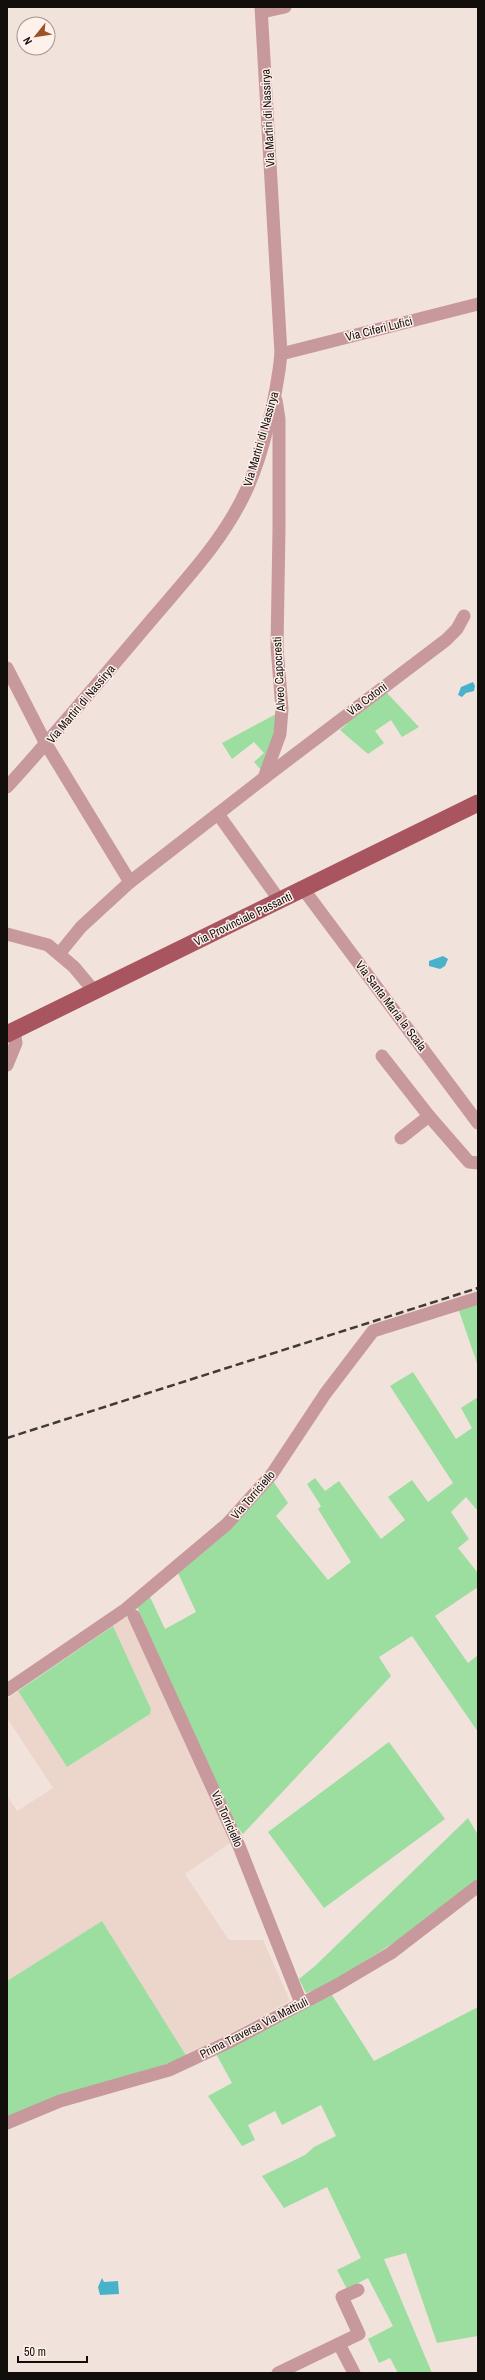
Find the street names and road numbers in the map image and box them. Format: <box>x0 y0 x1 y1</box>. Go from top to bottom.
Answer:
street label: Via Martiri di Nassirya <box>257 68 279 167</box>
street label: Via Ciferi Lufici <box>344 313 414 345</box>
street label: Via Martiri di Nassirya <box>240 389 282 488</box>
street label: Alveo Capocresti <box>269 636 289 713</box>
street label: Via Martiri di Nassirya <box>43 661 119 747</box>
street label: Via Cotoni <box>344 679 390 719</box>
street label: Via Provinciale Passanti <box>191 888 295 950</box>
street label: Via Santa Maria la Scala <box>352 958 430 1055</box>
street label: Via Torriciello <box>227 1467 279 1523</box>
street label: Via Torriciello <box>208 1788 246 1850</box>
street label: Prima Traversa Via Mattiuli <box>197 1994 311 2062</box>

